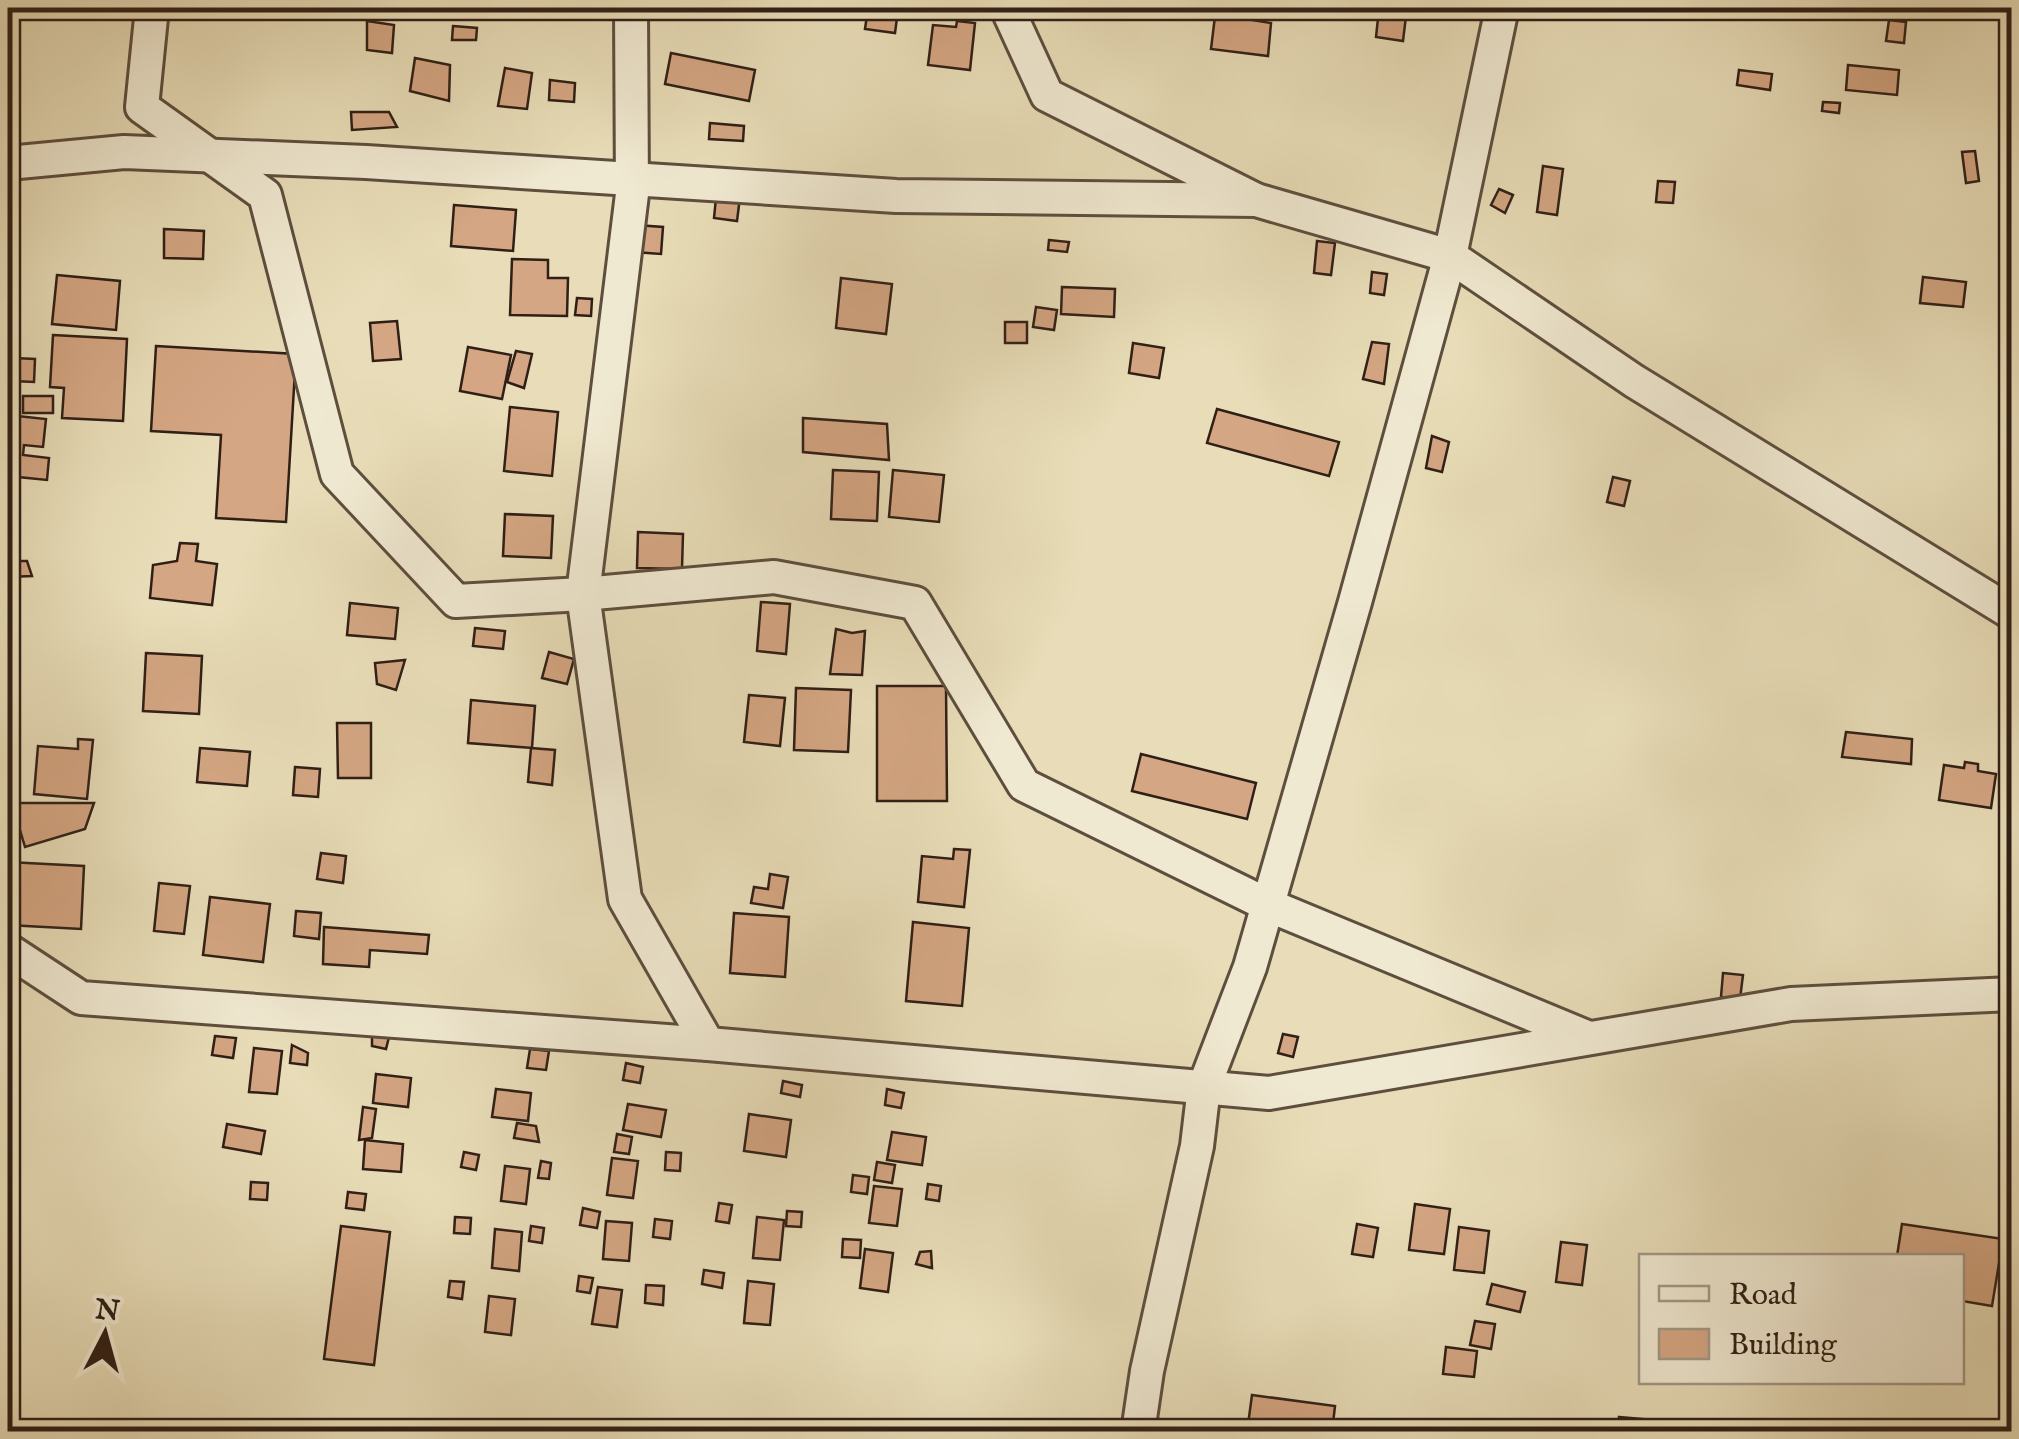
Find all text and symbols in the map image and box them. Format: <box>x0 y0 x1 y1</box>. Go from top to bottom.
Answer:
legend <box>1639 1254 1964 1384</box>
text: Road <box>1729 1277 1798 1315</box>
north arrow <box>55 1284 155 1384</box>
text: N <box>92 1293 121 1330</box>
text: Building <box>1729 1327 1838 1365</box>

